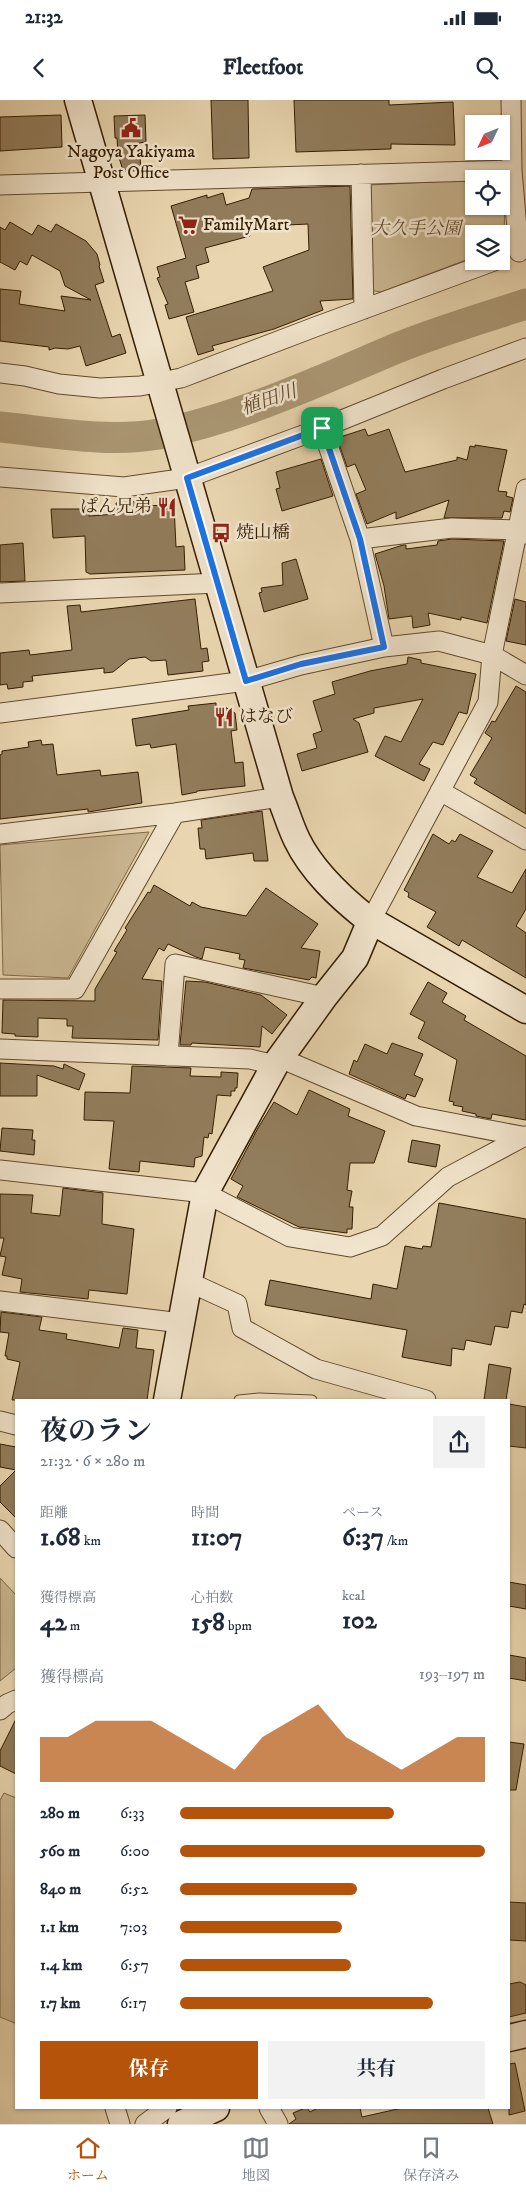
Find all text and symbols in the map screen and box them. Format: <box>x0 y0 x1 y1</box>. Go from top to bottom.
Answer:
text: 21:32 <box>25 6 63 29</box>
icon: back <box>25 54 53 82</box>
text: Fleetfoot <box>223 54 303 81</box>
icon: search <box>473 54 501 82</box>
north arrow <box>465 115 510 160</box>
map controls <box>465 115 510 270</box>
public building icon: Nagoya Yakiyama Post Office <box>120 117 142 139</box>
place label: Nagoya Yakiyama Post Office <box>67 141 196 184</box>
button: locate <box>465 170 510 215</box>
supermarket icon: FamilyMart <box>177 214 199 236</box>
place label: FamilyMart <box>203 214 289 236</box>
park label: 大久手公園 <box>371 218 464 240</box>
button: layers <box>465 225 510 270</box>
water label: 植田川 <box>238 379 302 420</box>
pin <box>301 407 343 449</box>
icon: arrive <box>308 414 336 442</box>
place label: ぱん兄弟 <box>80 496 152 518</box>
restaurant icon: ぱん兄弟 <box>156 496 178 518</box>
bus stop icon: 焼山橋 <box>210 522 232 544</box>
place label: 焼山橋 <box>236 522 290 544</box>
restaurant icon: はなび <box>213 706 235 728</box>
place label: はなび <box>239 706 293 728</box>
text: 夜のラン <box>40 1414 152 1449</box>
button: share <box>433 1416 485 1468</box>
text: 21:32 · 6 × 280 m <box>40 1451 145 1471</box>
text: 距離 <box>40 1504 68 1522</box>
text: 時間 <box>191 1504 219 1522</box>
text: ペース <box>342 1504 383 1522</box>
text: 1.68 <box>40 1522 81 1553</box>
text: 11:07 <box>191 1522 243 1553</box>
text: 6:37 <box>342 1522 384 1553</box>
text: km <box>81 1532 101 1550</box>
text: /km <box>384 1532 408 1550</box>
text: kcal <box>342 1587 365 1605</box>
text: 獲得標高 <box>40 1589 96 1607</box>
text: 心拍数 <box>191 1589 233 1607</box>
text: 102 <box>342 1605 377 1636</box>
text: 42 <box>40 1607 67 1638</box>
text: 158 <box>191 1607 225 1638</box>
text: m <box>67 1617 80 1635</box>
text: bpm <box>225 1617 252 1635</box>
text: 193–197 m <box>419 1664 485 1684</box>
text: 獲得標高 <box>40 1667 104 1687</box>
text: 280 m <box>40 1803 80 1823</box>
text: 6:33 <box>120 1803 144 1823</box>
text: 560 m <box>40 1841 80 1861</box>
text: 6:00 <box>120 1841 150 1861</box>
text: 840 m <box>40 1879 81 1899</box>
text: 6:52 <box>120 1879 148 1899</box>
text: 1.1 km <box>40 1917 79 1937</box>
text: 7:03 <box>120 1917 147 1937</box>
text: 1.4 km <box>40 1955 82 1975</box>
text: 6:57 <box>120 1955 149 1975</box>
text: 1.7 km <box>40 1993 81 2013</box>
text: 6:17 <box>120 1993 147 2013</box>
button: 保存 <box>40 2041 258 2099</box>
button: 共有 <box>268 2041 485 2099</box>
tab: ホーム <box>67 2134 109 2185</box>
tab: 地図 <box>242 2134 270 2185</box>
tab: 保存済み <box>403 2134 459 2185</box>

